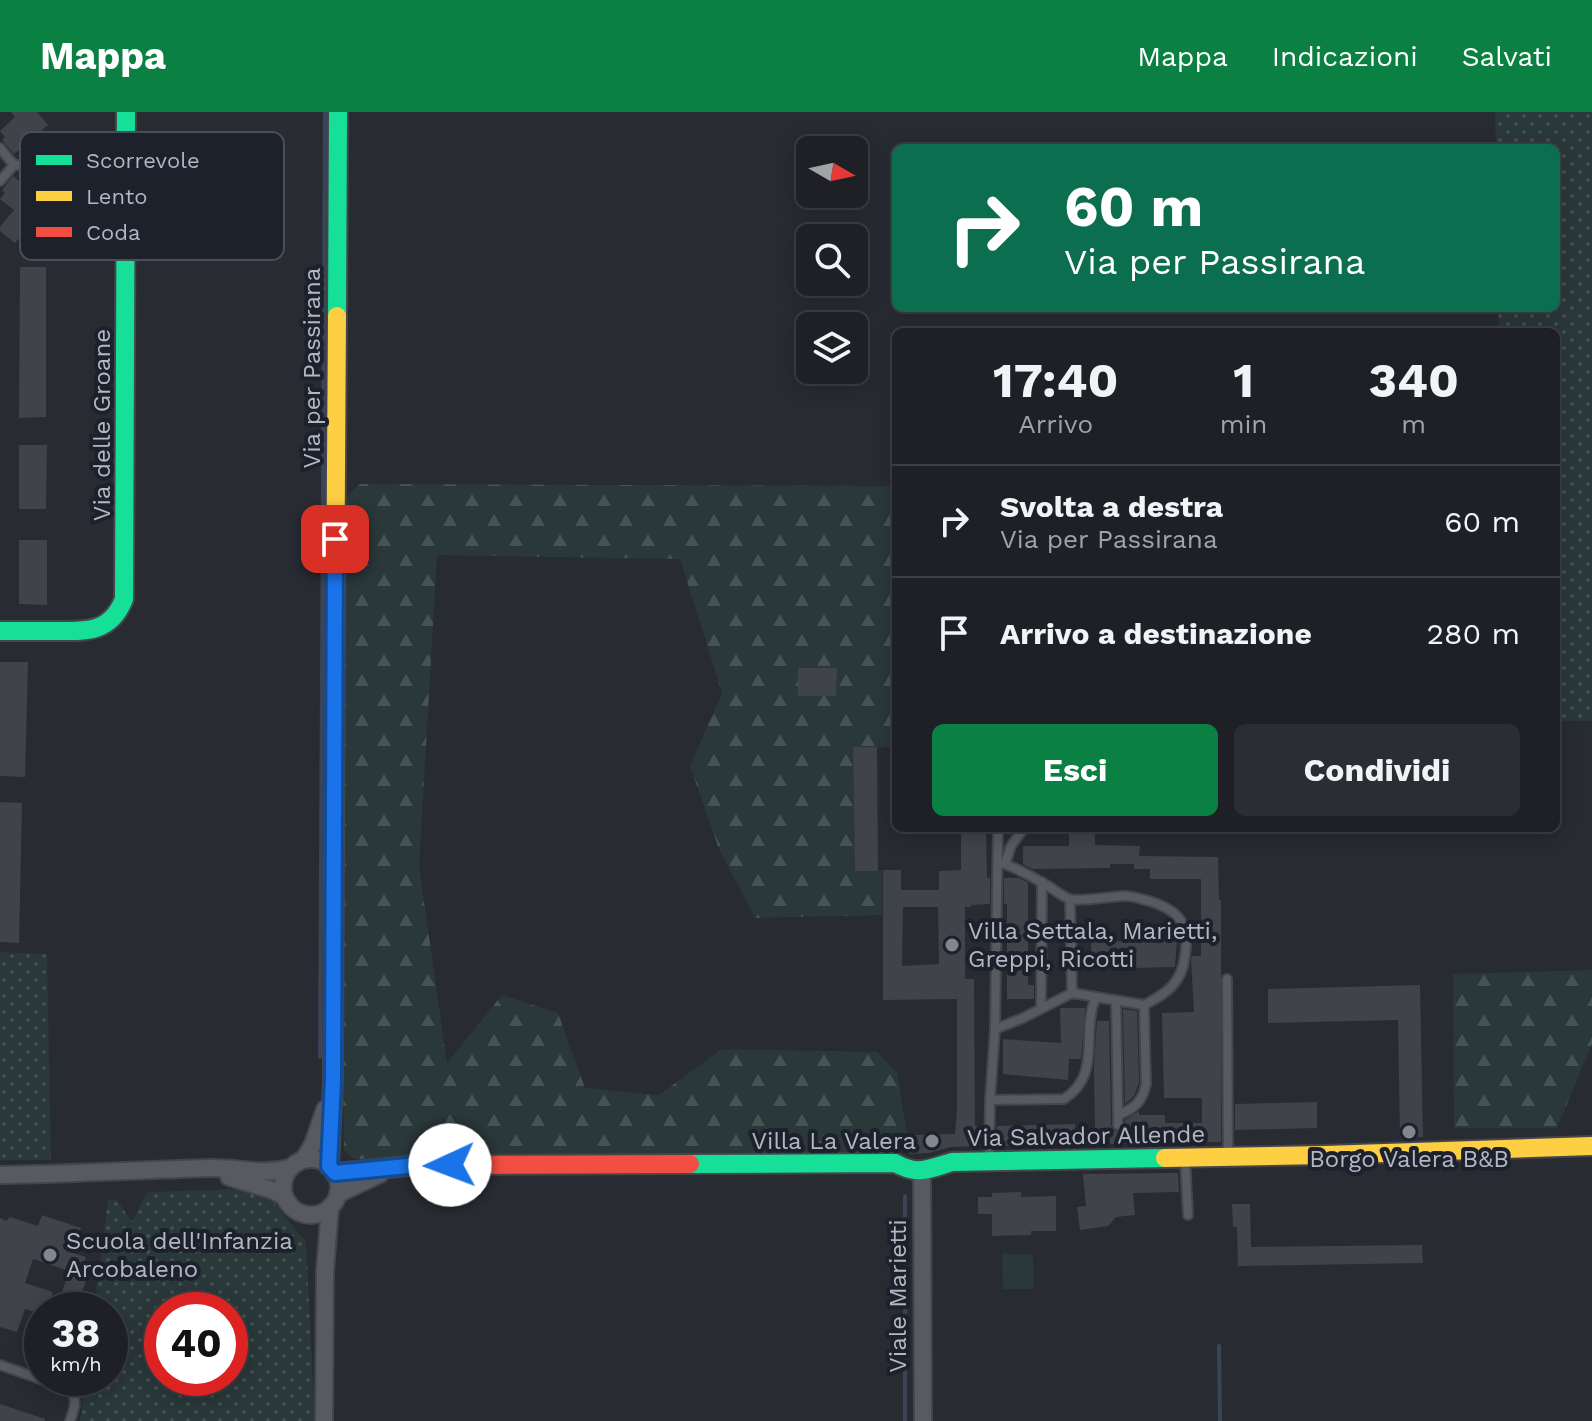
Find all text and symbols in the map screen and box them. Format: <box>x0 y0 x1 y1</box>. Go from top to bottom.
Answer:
text: Mappa <box>40 34 166 78</box>
text: Mappa <box>1137 40 1228 73</box>
text: Indicazioni <box>1272 40 1418 73</box>
text: Salvati <box>1462 40 1552 73</box>
legend <box>20 132 284 260</box>
north arrow <box>796 136 868 208</box>
map controls <box>796 136 868 384</box>
text: Scorrevole <box>86 148 200 173</box>
text: 60 m <box>1064 174 1203 240</box>
icon: right <box>932 176 1036 280</box>
text: Lento <box>86 184 147 209</box>
text: Coda <box>86 220 141 245</box>
button: search <box>796 224 868 296</box>
text: Via per Passirana <box>1064 241 1365 283</box>
street label: Via per Passirana <box>298 268 326 468</box>
button: layers <box>796 312 868 384</box>
street label: Via delle Groane <box>88 329 116 521</box>
text: 17:40 <box>993 352 1119 409</box>
text: 1 <box>1233 352 1254 409</box>
text: 340 <box>1369 352 1459 409</box>
text: Arrivo <box>1019 409 1093 439</box>
text: min <box>1220 409 1267 439</box>
text: m <box>1401 409 1426 439</box>
text: Svolta a destra <box>1000 489 1223 524</box>
icon: right <box>932 499 976 543</box>
text: 60 m <box>1444 504 1520 539</box>
pin <box>301 505 369 573</box>
icon: arrive <box>313 517 357 561</box>
text: Via per Passirana <box>1000 524 1218 554</box>
icon: arrive <box>932 611 976 655</box>
text: Arrivo a destinazione <box>1000 616 1312 651</box>
text: 280 m <box>1427 616 1520 651</box>
button: Esci <box>932 724 1218 816</box>
button: Condividi <box>1234 724 1520 816</box>
place label: Villa Settala, Marietti, Greppi, Ricotti <box>968 917 1217 973</box>
marker: Villa Settala, Marietti, Greppi, Ricotti <box>943 936 961 954</box>
street label: Via Salvador Allende <box>967 1120 1205 1152</box>
position arrow <box>408 1123 492 1207</box>
marker: Borgo Valera B&B <box>1400 1123 1418 1141</box>
place label: Villa La Valera <box>751 1127 916 1155</box>
marker: Villa La Valera <box>923 1132 941 1150</box>
place label: Borgo Valera B&B <box>1309 1145 1509 1173</box>
street label: Viale Marietti <box>884 1219 912 1373</box>
place label: Scuola dell'Infanzia Arcobaleno <box>66 1227 293 1283</box>
marker: Scuola dell'Infanzia Arcobaleno <box>41 1246 59 1264</box>
speed limit sign: 40 <box>144 1292 248 1396</box>
text: 38 <box>52 1310 100 1357</box>
text: km/h <box>50 1352 102 1376</box>

